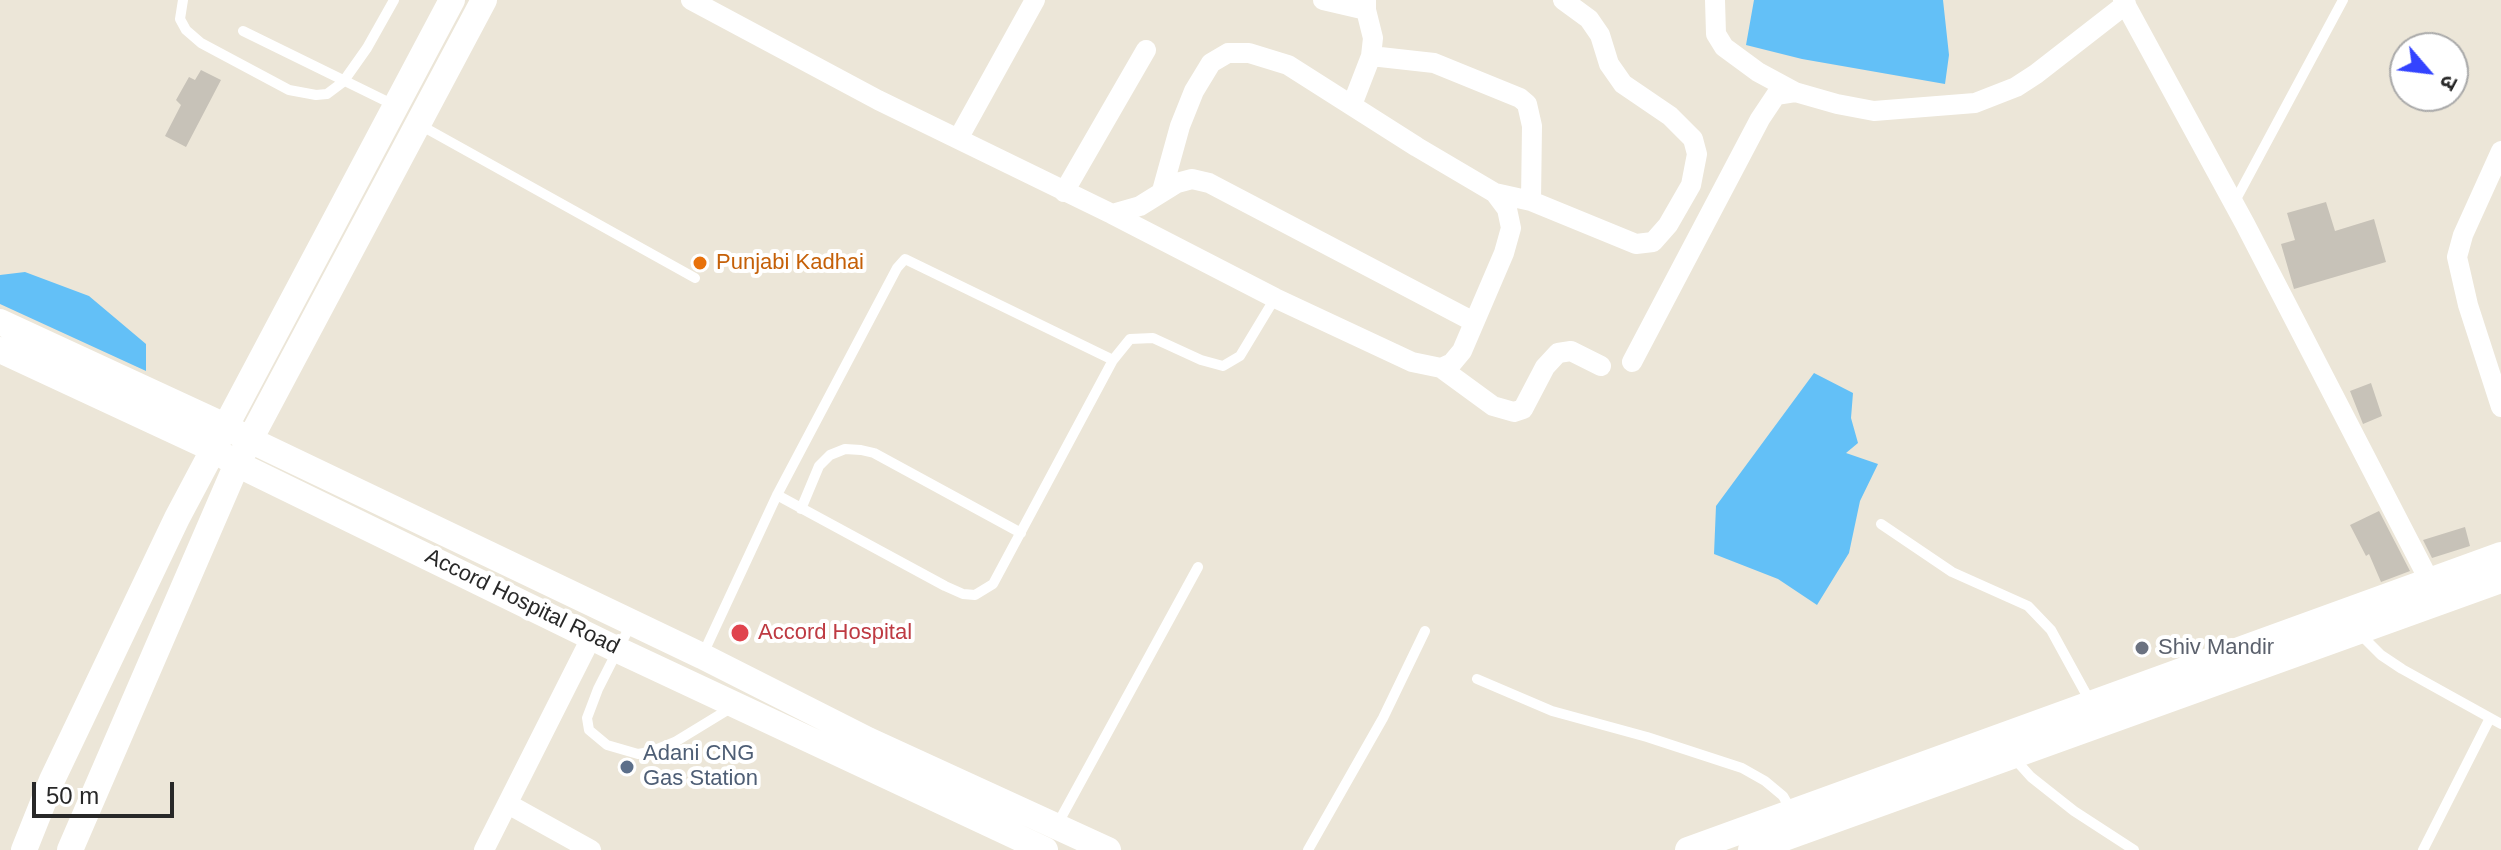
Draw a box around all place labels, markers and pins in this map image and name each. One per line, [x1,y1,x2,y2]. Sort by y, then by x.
place label: Punjabi Kadhai [716,250,864,276]
marker: Punjabi Kadhai [691,254,709,272]
place label: Accord Hospital [758,620,912,646]
marker: Accord Hospital [729,622,751,644]
place label: Shiv Mandir [2158,635,2274,661]
marker: Shiv Mandir [2133,639,2151,657]
place label: Adani CNG Gas Station [643,741,758,792]
marker: Adani CNG Gas Station [618,758,636,776]

